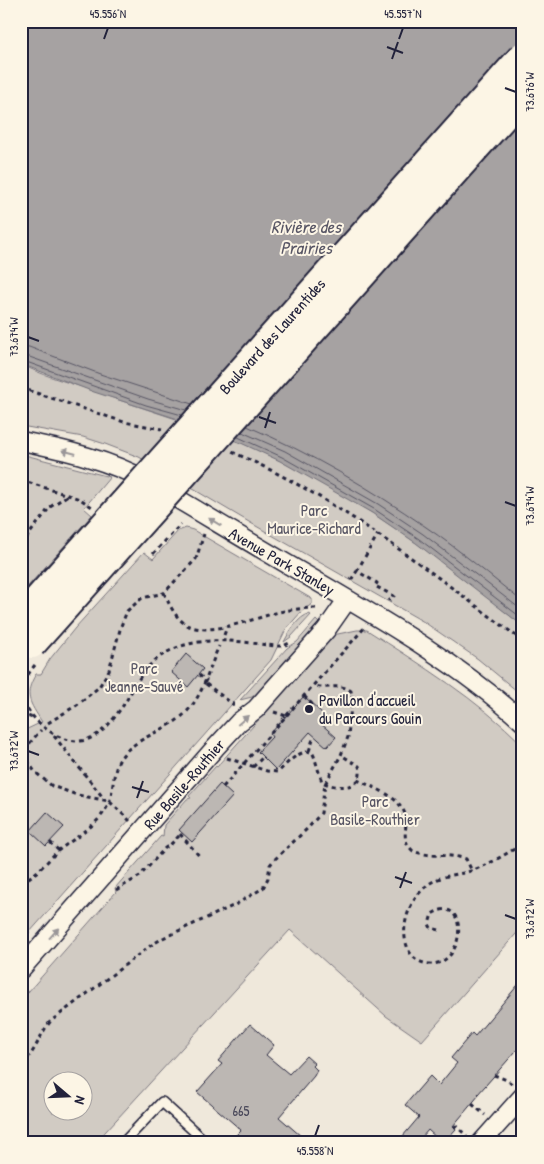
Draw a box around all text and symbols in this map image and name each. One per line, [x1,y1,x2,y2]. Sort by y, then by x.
text: 45.556°N [90,5,126,22]
text: 45.557°N [384,5,422,22]
text: 73.676°W [521,72,538,112]
water label: Rivière des Prairies [271,214,343,260]
street label: Boulevard des Laurentides [214,273,330,399]
text: 73.674°W [5,317,22,357]
one-way arrow [61,447,76,455]
text: 73.674°W [521,486,538,526]
park label: Parc Maurice-Richard [267,499,361,539]
one-way arrow [208,517,221,526]
street label: Avenue Park Stanley [225,522,339,600]
park label: Parc Jeanne-Sauvé [105,657,184,697]
place label: Pavillon d'accueil du Parcours Gouin [319,689,422,729]
marker: Pavillon d'accueil du Parcours Gouin [303,703,315,715]
one-way arrow [236,714,249,725]
text: 73.672°W [5,730,22,771]
street label: Rue Basile-Routhier [139,734,229,834]
park label: Parc Basile-Routhier [330,790,420,830]
text: 73.672°W [521,898,538,939]
one-way arrow [48,926,59,939]
north arrow [42,1072,92,1122]
text: N [70,1094,91,1108]
house number: 665 [232,1101,250,1120]
text: 45.558°N [297,1142,333,1159]

